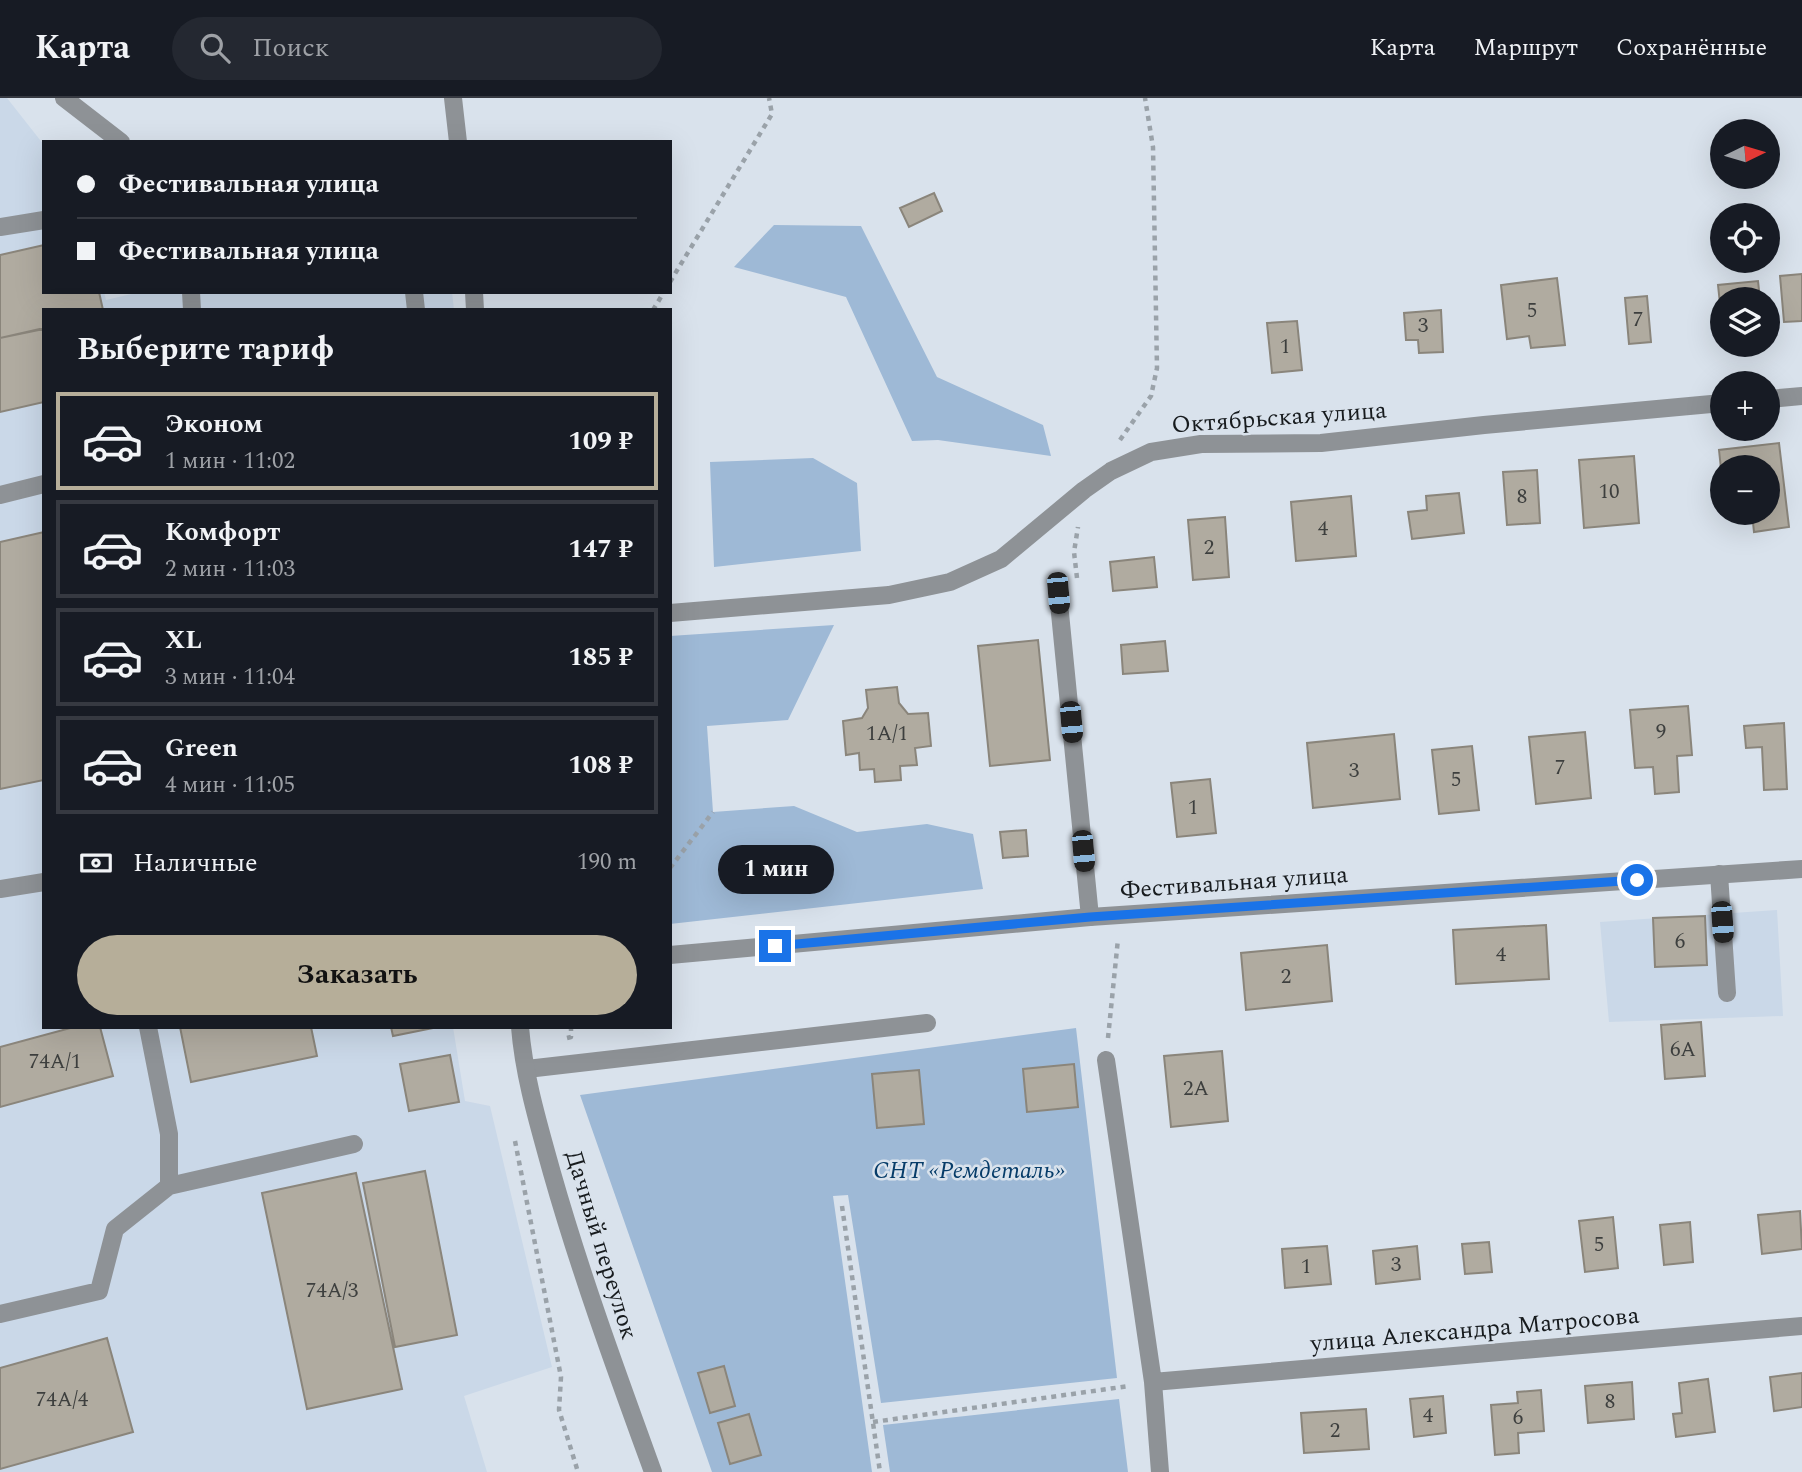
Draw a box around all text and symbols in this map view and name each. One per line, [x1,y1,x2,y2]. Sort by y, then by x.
search box [172,17,662,80]
text: Карта [35,23,130,73]
text: Поиск [252,28,329,68]
icon: search [196,29,234,67]
text: Карта [1370,30,1435,66]
text: Маршрут [1473,30,1578,66]
text: Сохранённые [1616,30,1767,66]
north arrow [1710,119,1780,189]
map controls [1710,119,1780,525]
text: Фестивальная улица [119,164,379,204]
button: locate [1710,203,1780,273]
text: Фестивальная улица [119,231,379,271]
button: layers [1710,287,1780,357]
house number: 5 [1527,295,1537,327]
house number: 7 [1633,304,1643,336]
house number: 3 [1418,310,1429,342]
text: Выберите тариф [77,325,334,374]
house number: 1 [1280,331,1290,363]
button: + [1710,371,1780,441]
street label: Октябрьская улица [1170,393,1388,443]
text: Эконом [165,404,263,444]
icon: car [81,410,144,473]
text: 109 ₽ [568,421,633,461]
text: 1 мин · 11:02 [165,444,295,479]
button: − [1710,455,1780,525]
house number: 10 [1599,476,1620,508]
house number: 8 [1517,481,1527,513]
text: Комфорт [165,512,280,552]
house number: 4 [1318,513,1329,545]
icon: car [81,518,144,581]
text: 147 ₽ [568,529,633,569]
house number: 2 [1204,532,1214,564]
text: 2 мин · 11:03 [165,552,295,587]
car [1046,571,1071,615]
text: XL [165,620,202,660]
icon: car [81,626,144,689]
text: 185 ₽ [568,637,633,677]
text: 3 мин · 11:04 [165,660,295,695]
car [1059,700,1084,744]
house number: 9 [1656,716,1666,748]
house number: 1А/1 [866,718,908,750]
text: Green [165,728,238,768]
icon: car [81,734,144,797]
text: 108 ₽ [568,745,633,785]
house number: 7 [1555,752,1565,784]
house number: 3 [1349,755,1360,787]
house number: 5 [1451,764,1461,796]
text: 4 мин · 11:05 [165,768,295,803]
house number: 1 [1188,792,1198,824]
car [1071,829,1096,873]
text: Наличные [133,843,258,883]
icon: cash [77,844,115,882]
callout: 1 мин [717,844,833,894]
text: 190 m [577,845,637,880]
text: 1 мин [744,852,808,887]
street label: Фестивальная улица [1119,857,1349,909]
route start [1621,864,1653,896]
car [1711,900,1734,944]
house number: 6 [1675,926,1685,958]
route end [759,930,791,962]
button: Заказать [77,935,637,1015]
house number: 4 [1496,939,1507,971]
house number: 2 [1281,961,1291,993]
house number: 6А [1670,1034,1696,1066]
house number: 74А/1 [29,1046,81,1078]
house number: 2А [1183,1073,1209,1105]
street label: Дачный переулок [555,1146,647,1344]
park label: СНТ «Ремдеталь» [873,1153,1065,1189]
house number: 5 [1594,1229,1604,1261]
house number: 3 [1391,1249,1402,1281]
house number: 1 [1301,1251,1311,1283]
house number: 74А/3 [306,1275,359,1307]
street label: улица Александра Матросова [1308,1298,1641,1362]
house number: 74А/4 [36,1384,89,1416]
house number: 8 [1605,1386,1615,1418]
house number: 4 [1423,1400,1434,1432]
house number: 6 [1513,1402,1523,1434]
house number: 2 [1330,1415,1340,1447]

